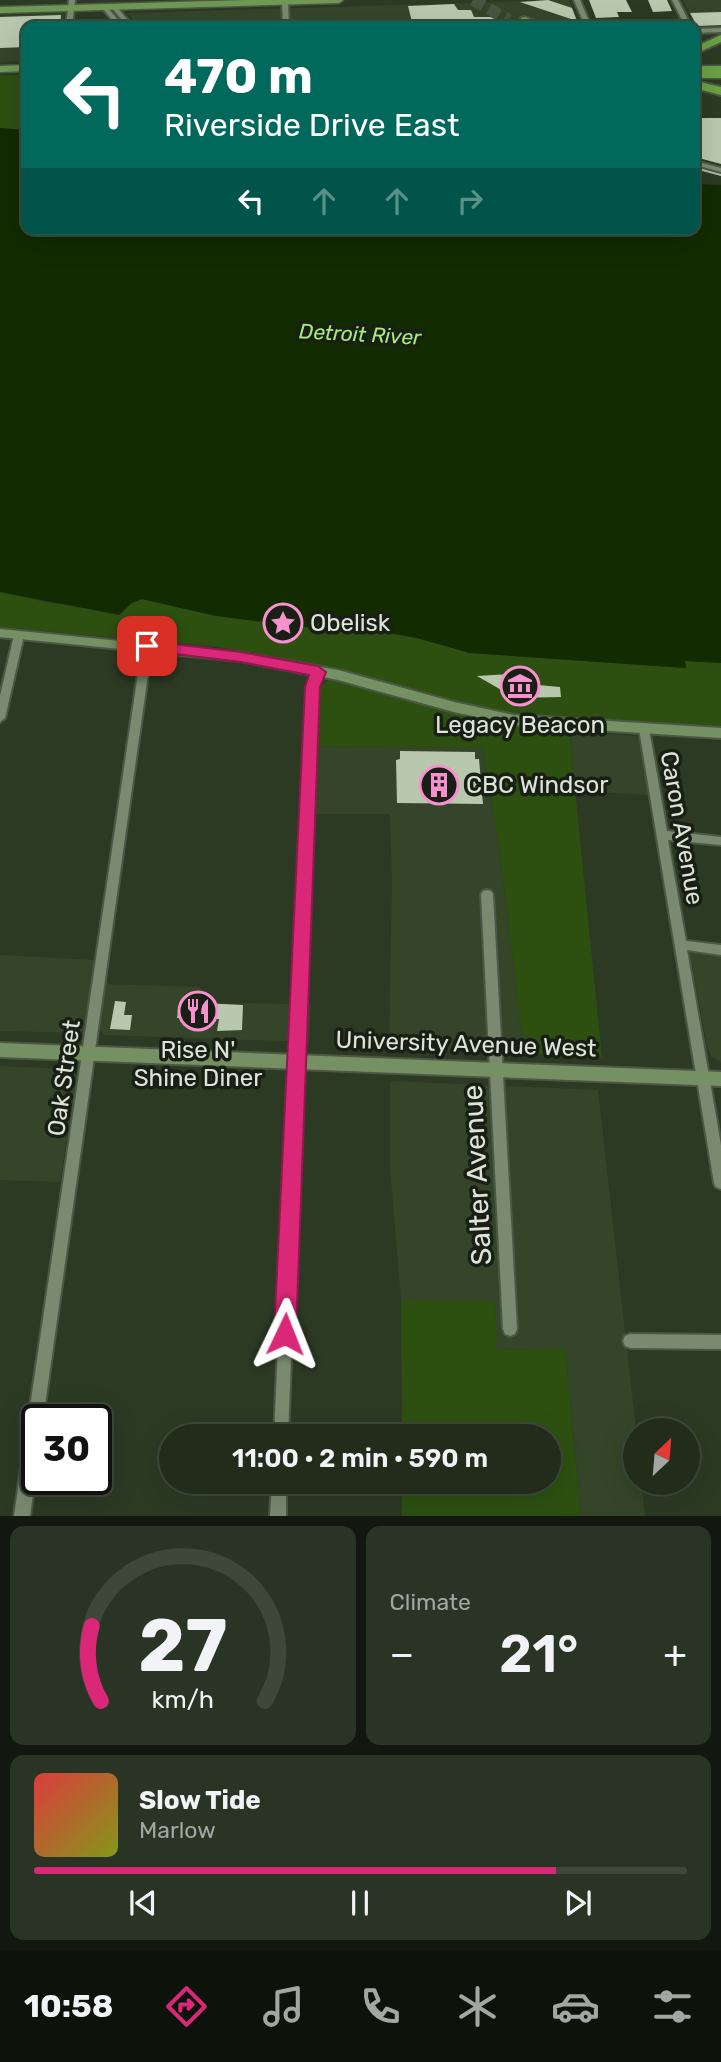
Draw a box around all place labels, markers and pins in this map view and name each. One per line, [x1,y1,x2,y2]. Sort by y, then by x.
place icon: Obelisk [262,602,304,644]
place label: Obelisk [310,609,391,637]
pin [117,616,177,676]
museum icon: Legacy Beacon [499,665,541,707]
place label: Legacy Beacon [435,711,605,739]
building icon: CBC Windsor [418,764,460,806]
place label: CBC Windsor [466,771,608,799]
restaurant icon: Rise N' Shine Diner [177,990,219,1032]
place label: Rise N' Shine Diner [134,1036,262,1092]

